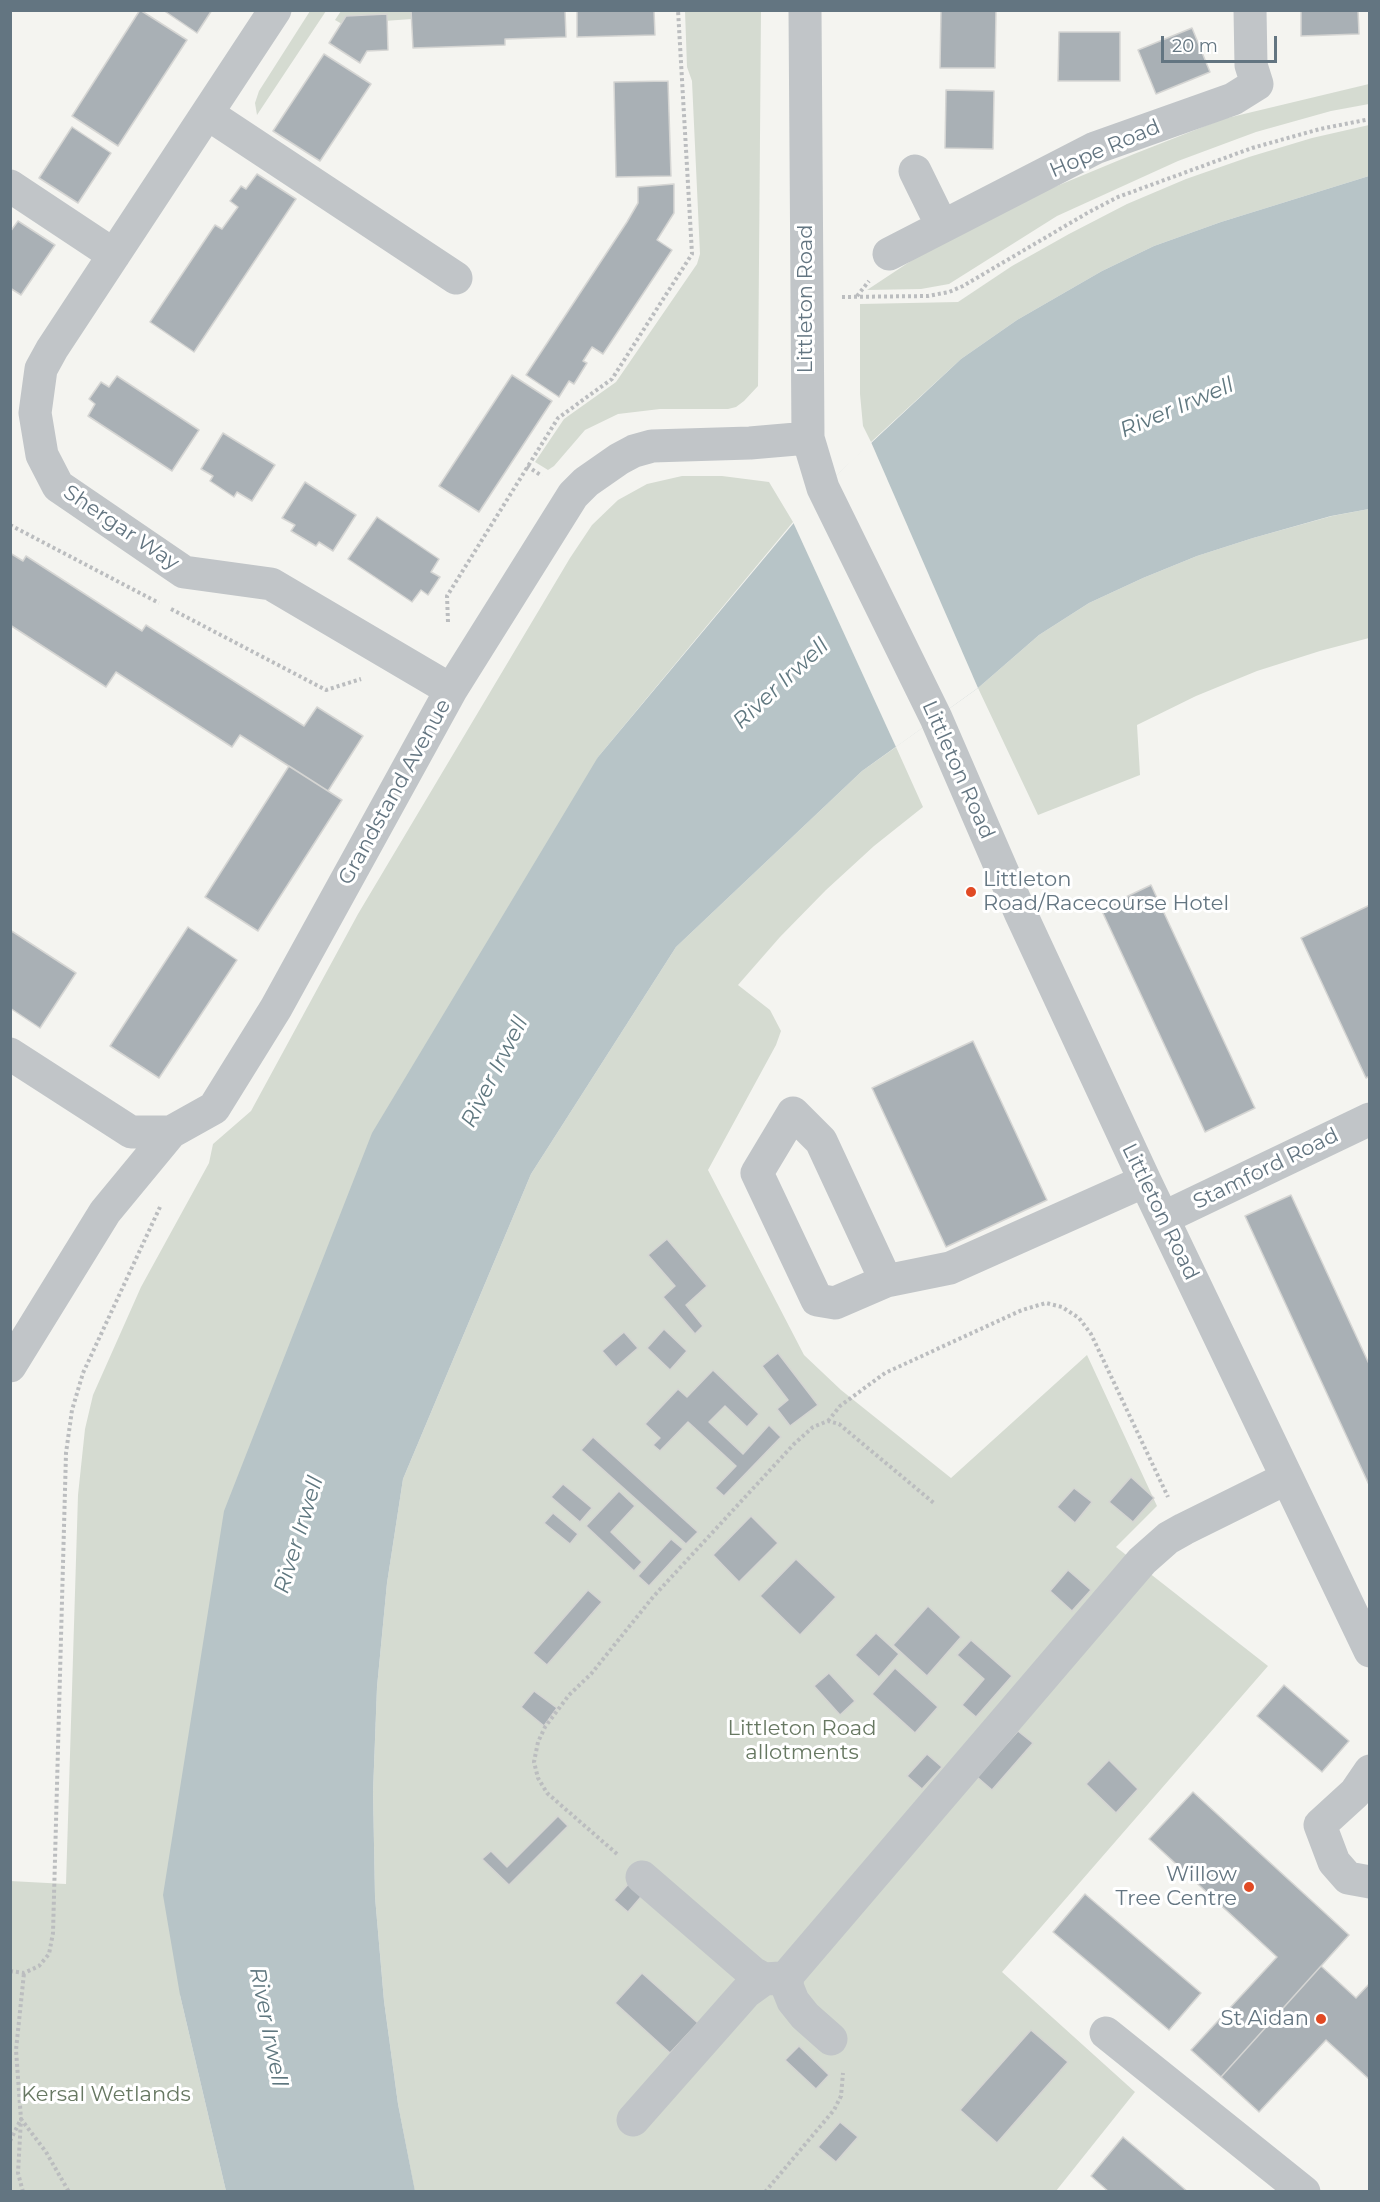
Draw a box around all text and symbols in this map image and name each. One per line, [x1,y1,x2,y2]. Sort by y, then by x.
scale bar [1164,24,1280,62]
text: 20 m [1172,35,1218,57]
street label: Hope Road [1046,114,1164,184]
street label: Littleton Road [793,225,819,373]
water label: River Irwell [1116,372,1238,444]
street label: Shergar Way [58,480,184,576]
water label: River Irwell [728,633,834,735]
street label: Grandstand Avenue [333,695,457,889]
street label: Littleton Road [916,697,1000,843]
place label: Littleton Road/Racecourse Hotel [983,867,1229,917]
marker: Littleton Road/Racecourse Hotel [964,885,978,899]
water label: River Irwell [456,1012,534,1132]
street label: Stamford Road [1189,1123,1343,1215]
street label: Littleton Road [1116,1140,1204,1284]
water label: River Irwell [269,1473,329,1597]
park label: Littleton Road allotments [728,1716,876,1766]
place label: Willow Tree Centre [1116,1862,1237,1912]
marker: Willow Tree Centre [1242,1880,1256,1894]
water label: River Irwell [243,1965,293,2089]
place label: St Aidan [1221,2006,1309,2032]
marker: St Aidan [1314,2012,1328,2026]
park label: Kersal Wetlands [21,2082,191,2108]

